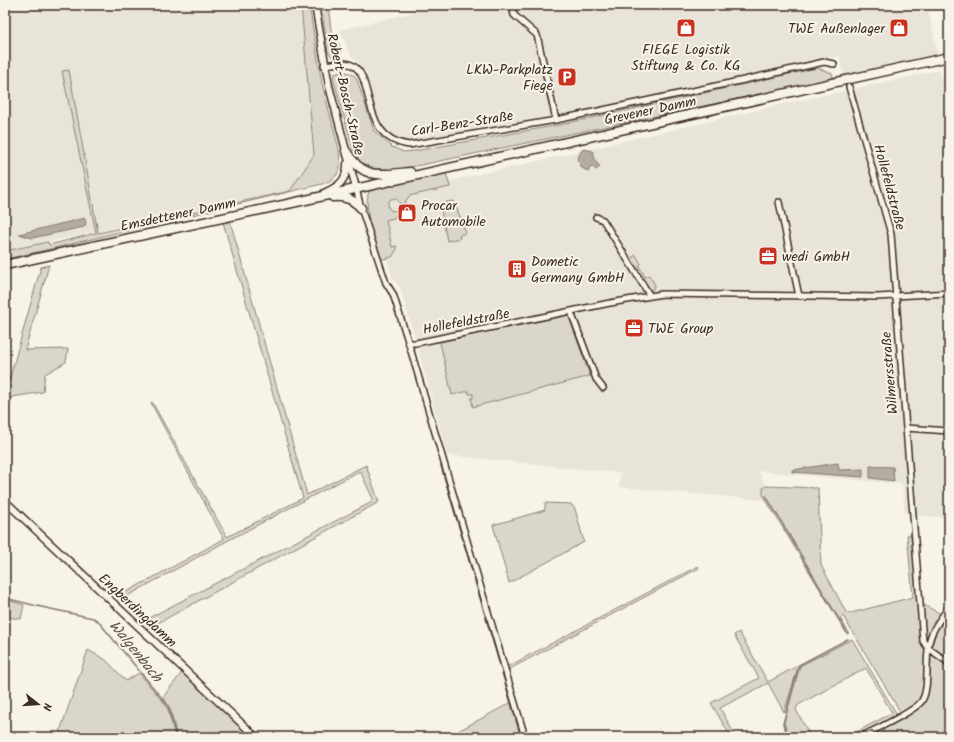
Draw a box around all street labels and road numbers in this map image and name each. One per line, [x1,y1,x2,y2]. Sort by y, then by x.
street label: Robert-Bosch-Straße [320,31,370,158]
street label: Grevener Damm [602,90,698,131]
street label: Carl-Benz-Straße [409,105,516,143]
street label: Hollefeldstraße [867,142,911,233]
street label: Emsdettener Damm [118,192,238,238]
street label: Hollefeldstraße [421,303,512,341]
street label: Wilmersstraße [875,330,905,415]
street label: Engberdingdamm [93,568,182,653]

